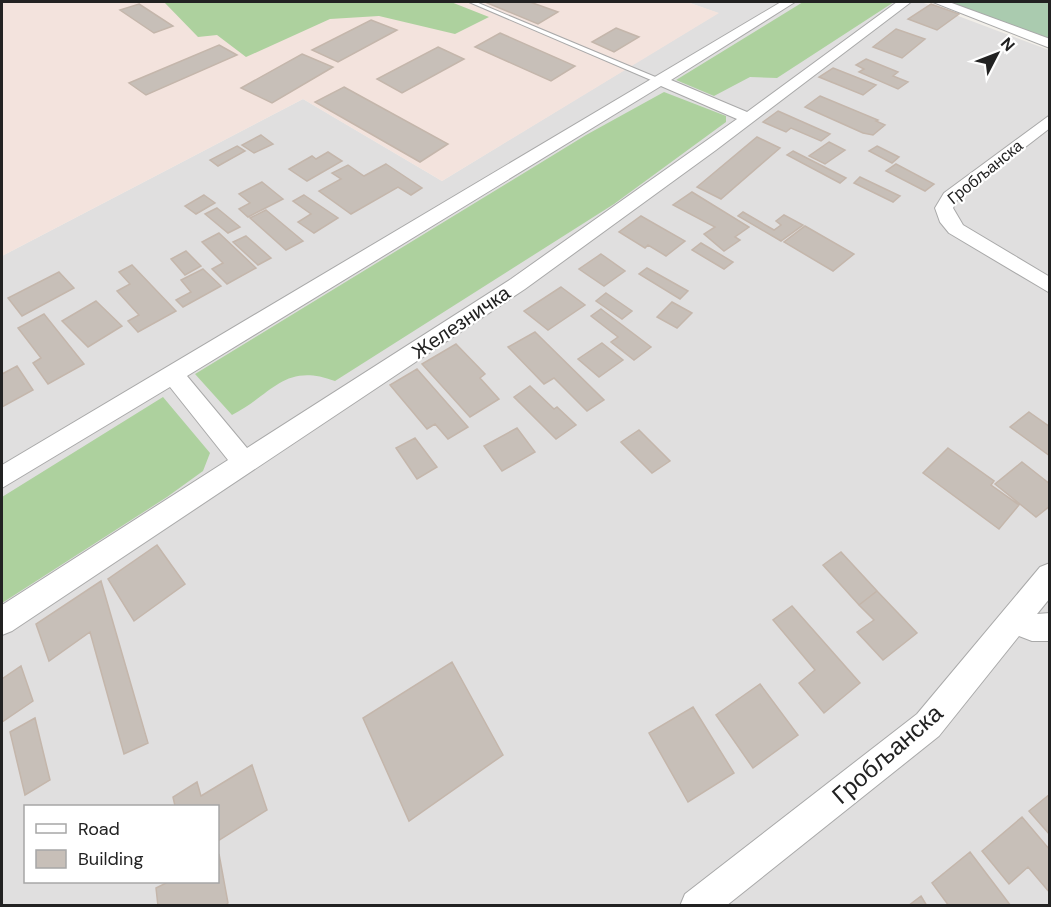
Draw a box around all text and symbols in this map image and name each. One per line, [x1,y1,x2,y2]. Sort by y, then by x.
north arrow [967,24,1027,84]
text: N [996,33,1019,56]
street label: Гробљанска [943,135,1027,209]
street label: Железничка [407,279,516,364]
street label: Гробљанска [825,697,949,811]
legend [24,805,219,883]
text: Road [78,817,120,841]
text: Building [78,847,143,871]

